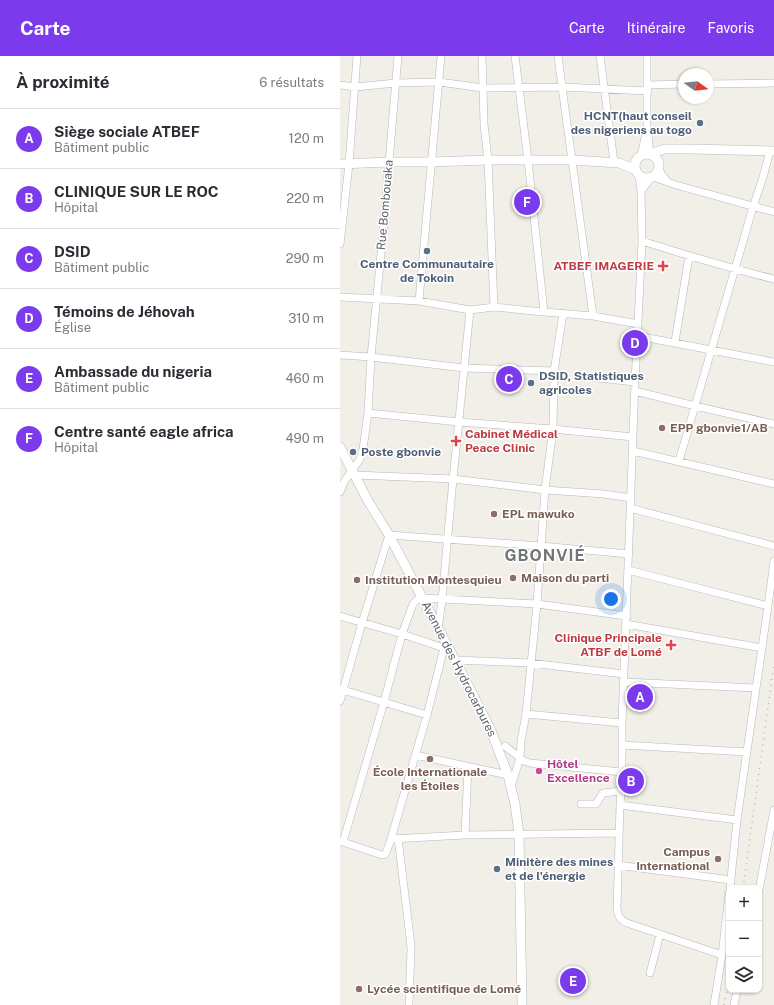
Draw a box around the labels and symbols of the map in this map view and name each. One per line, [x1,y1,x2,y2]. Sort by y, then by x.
north arrow [678,68,714,104]
place label: HCNT(haut conseil des nigeriens au togo [571,109,692,137]
marker: HCNT(haut conseil des nigeriens au togo [695,118,705,128]
street label: Rue Bombouaka [374,159,396,251]
pin: F [514,187,540,217]
marker: Centre Communautaire de Tokoin [422,246,432,256]
place label: Centre Communautaire de Tokoin [360,257,494,285]
place label: ATBEF IMAGERIE [553,259,654,273]
marker: ATBEF IMAGERIE [657,260,669,272]
pin: D [622,328,648,358]
pin: C [496,364,522,394]
place label: DSID, Statistiques agricoles [539,369,644,397]
marker: DSID, Statistiques agricoles [526,378,536,388]
place label: EPP gbonvie1/AB [670,421,768,435]
marker: EPP gbonvie1/AB [657,423,667,433]
place label: Cabinet Médical Peace Clinic [465,427,558,455]
marker: Cabinet Médical Peace Clinic [450,435,462,447]
place label: Poste gbonvie [361,445,441,459]
marker: Poste gbonvie [348,447,358,457]
place label: EPL mawuko [502,507,575,521]
marker: EPL mawuko [489,509,499,519]
district label: GBONVIÉ [504,545,586,565]
place label: Maison du parti [521,571,609,585]
place label: Institution Montesquieu [365,573,502,587]
marker: Maison du parti [508,573,518,583]
marker: Institution Montesquieu [352,575,362,585]
your location [601,589,621,609]
street label: Avenue des Hydrocarbures [419,599,499,739]
place label: Clinique Principale ATBF de Lomé [554,631,662,659]
marker: Clinique Principale ATBF de Lomé [665,639,677,651]
pin: A [627,682,653,712]
marker: École Internationale les Étoiles [425,754,435,764]
place label: Hôtel Excellence [547,757,610,785]
place label: École Internationale les Étoiles [373,765,487,793]
marker: Hôtel Excellence [534,766,544,776]
pin: B [618,766,644,796]
place label: Campus International [636,845,710,873]
marker: Campus International [713,854,723,864]
place label: Minitère des mines et de l'énergie [505,855,613,883]
marker: Minitère des mines et de l'énergie [492,864,502,874]
pin: E [560,966,586,996]
place label: Lycée scientifique de Lomé [367,982,521,996]
marker: Lycée scientifique de Lomé [354,984,364,994]

